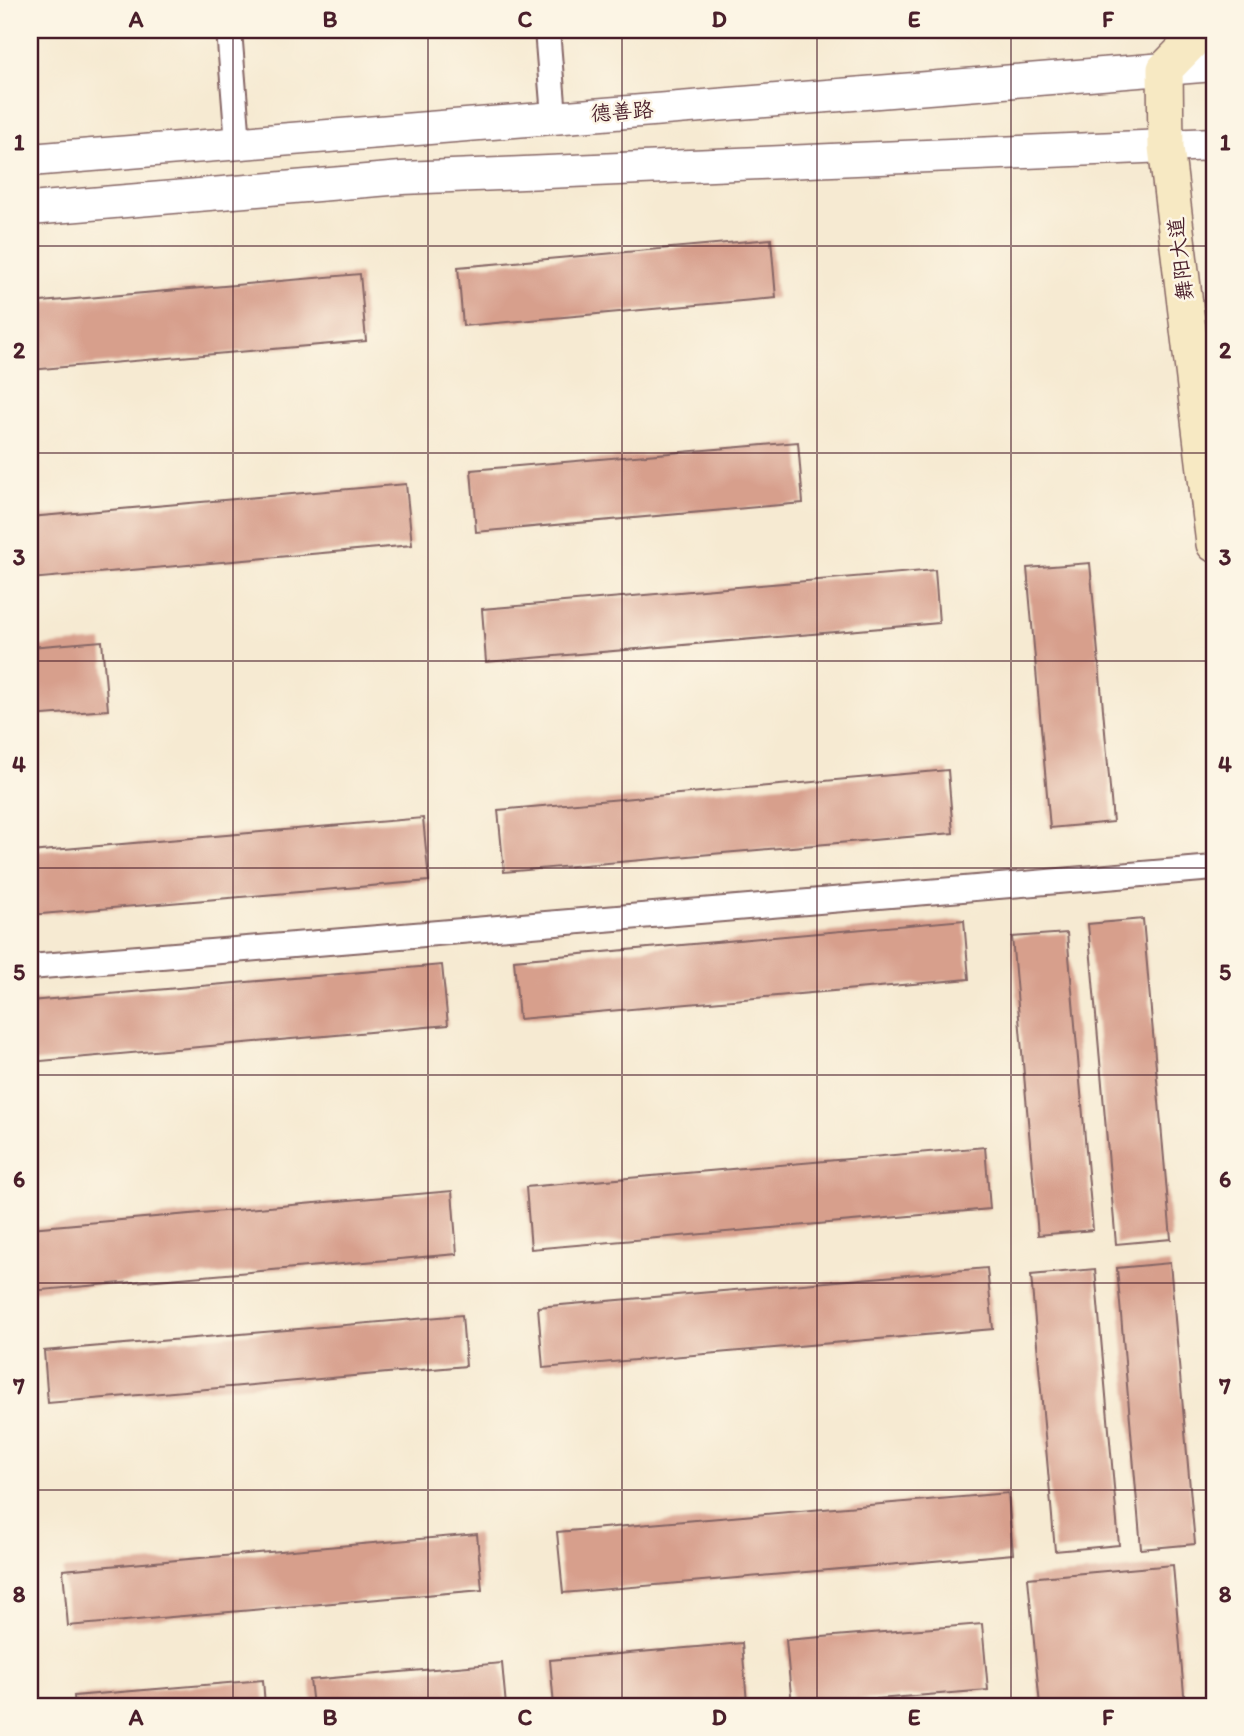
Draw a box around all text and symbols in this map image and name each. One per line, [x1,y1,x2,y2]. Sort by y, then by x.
text: A [128,5,144,33]
text: B [323,5,338,33]
text: C [518,5,533,33]
text: D [711,5,727,33]
text: E [908,5,921,33]
text: F [1102,5,1115,33]
street label: 德善路 [590,96,654,126]
text: 1 [14,128,25,156]
text: 1 [1220,128,1231,156]
street label: 舞阳大道 [1162,216,1198,302]
text: 2 [13,336,26,364]
text: 2 [1219,336,1232,364]
text: 3 [13,543,26,571]
text: 3 [1219,543,1232,571]
text: 4 [12,750,26,778]
text: 4 [1218,750,1232,778]
text: 5 [13,958,25,986]
text: 5 [1219,958,1231,986]
text: 6 [13,1165,25,1193]
text: 6 [1219,1165,1231,1193]
text: 7 [12,1372,25,1400]
text: 7 [1218,1372,1231,1400]
text: 8 [13,1580,26,1608]
text: 8 [1219,1580,1232,1608]
text: A [128,1703,144,1731]
text: B [323,1703,338,1731]
text: C [518,1703,533,1731]
text: D [711,1703,727,1731]
text: E [908,1703,921,1731]
text: F [1102,1703,1115,1731]

